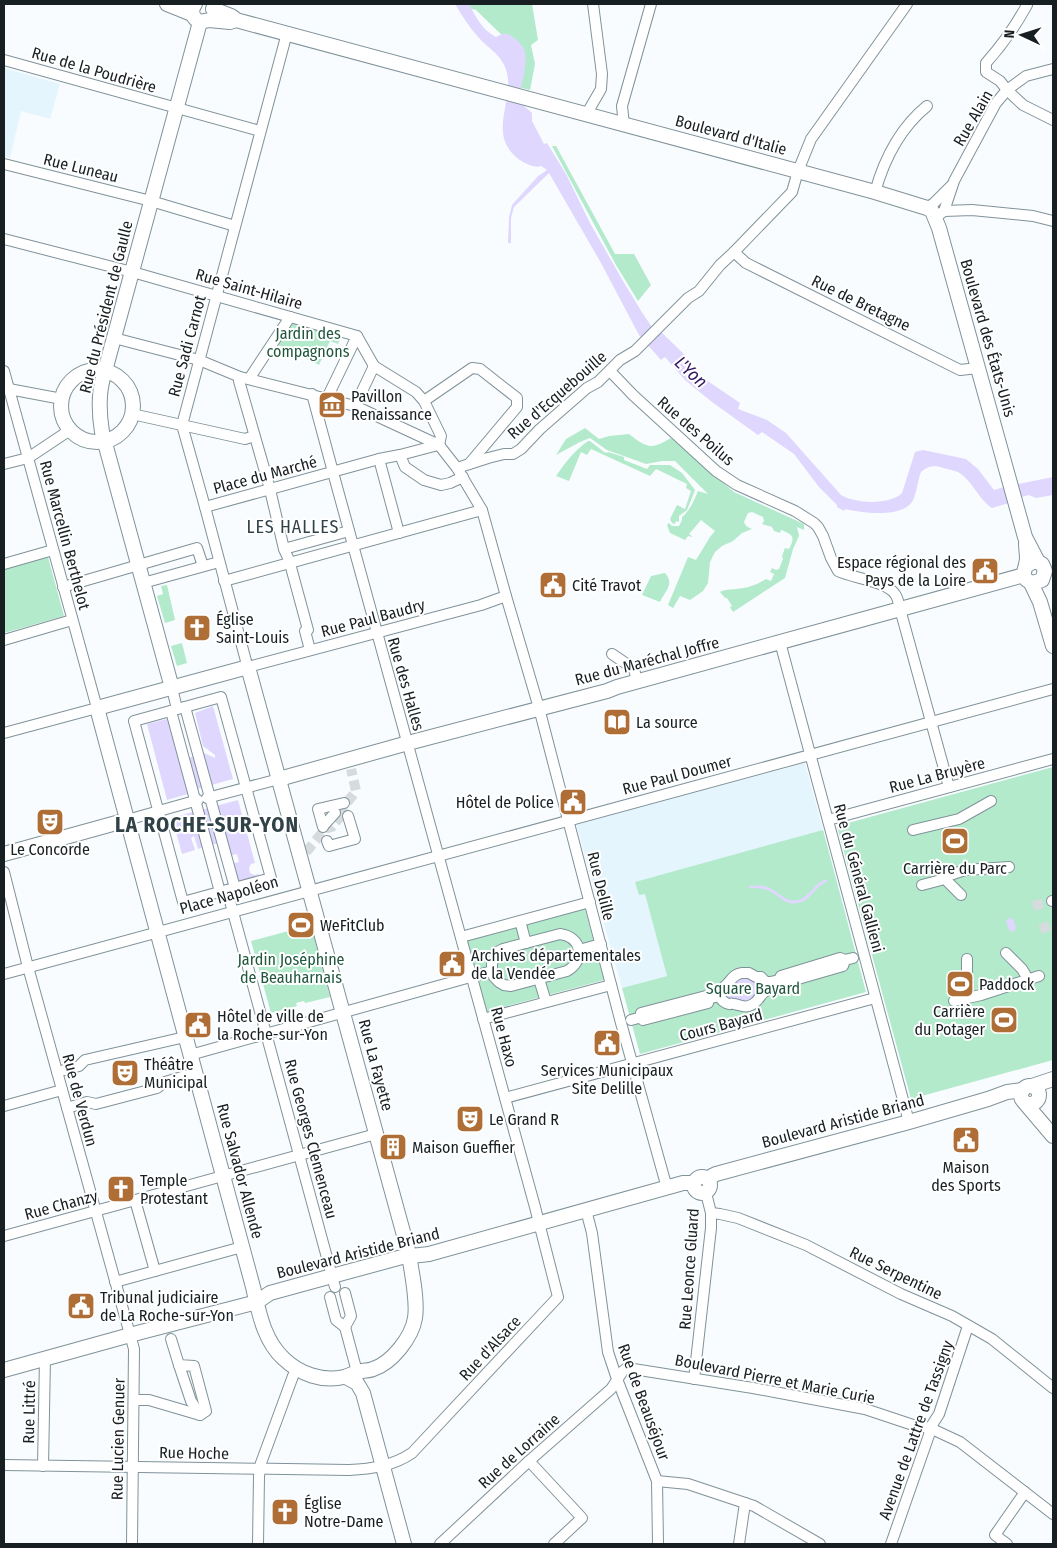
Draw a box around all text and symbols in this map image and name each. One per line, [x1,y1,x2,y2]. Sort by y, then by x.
north arrow [997,10,1047,60]
text: N [1001,29,1018,39]
street label: Rue de la Poudrière [30,43,158,97]
street label: Rue Alain [949,87,997,149]
street label: Boulevard d'Italie [673,111,789,159]
street label: Rue Luneau [42,150,120,186]
street label: Rue du Président de Gaulle [75,219,137,395]
street label: Boulevard des États-Unis [956,257,1020,419]
street label: Rue Saint-Hilaire [193,265,305,313]
street label: Rue de Bretagne [809,271,914,335]
street label: Rue Sadi Carnot [164,292,210,399]
park label: Jardin des compagnons [267,324,350,361]
street label: Rue d'Ecquebouille [504,347,610,443]
water label: L'Yon [670,351,712,393]
place label: Pavillon Renaissance [351,387,432,424]
museum icon: Pavillon Renaissance [317,390,347,420]
street label: Rue des Poilus [654,392,738,470]
street label: Place du Marché [211,452,319,498]
street label: Rue Marcellin Berthelot [36,458,94,612]
district label: LES HALLES [247,516,339,538]
place label: Espace régional des Pays de la Loire [837,553,966,590]
public building icon: Espace régional des Pays de la Loire [970,556,1000,586]
public building icon: Cité Travot [538,570,568,600]
place label: Cité Travot [572,576,642,595]
street label: Rue Paul Baudry [319,595,428,641]
place label: Église Saint-Louis [216,610,289,647]
church icon: Église Saint-Louis [182,613,212,643]
street label: Rue du Maréchal Joffre [573,633,721,689]
street label: Rue des Halles [384,635,428,733]
library icon: La source [602,707,632,737]
place label: La source [636,713,698,732]
street label: Rue Paul Doumer [620,751,734,799]
street label: Rue La Bruyère [887,753,987,797]
public building icon: Hôtel de Police [558,787,588,817]
place label: Hôtel de Police [456,793,554,812]
street label: Rue du Général Gallieni [830,801,888,955]
theatre icon: Le Concorde [35,807,65,837]
district label: LA ROCHE-SUR-YON [115,812,299,838]
sports icon: Carrière du Parc [940,826,970,856]
place label: Le Concorde [10,840,90,859]
street label: Rue Delille [583,850,619,923]
place label: Carrière du Parc [903,859,1007,878]
street label: Place Napoléon [177,872,281,918]
sports icon: WeFitClub [286,910,316,940]
place label: WeFitClub [320,916,385,935]
place label: Archives départementales de la Vendée [471,946,641,983]
public building icon: Archives départementales de la Vendée [437,949,467,979]
park label: Jardin Joséphine de Beauharnais [238,950,345,987]
sports icon: Paddock [945,969,975,999]
place label: Paddock [979,975,1035,994]
park label: Square Bayard [706,979,800,998]
place label: Carrière du Potager [914,1002,985,1039]
street label: Rue Haxo [487,1005,521,1069]
street label: Cours Bayard [677,1005,765,1045]
sports icon: Carrière du Potager [989,1005,1019,1035]
place label: Hôtel de ville de la Roche-sur-Yon [217,1007,328,1044]
public building icon: Hôtel de ville de la Roche-sur-Yon [183,1010,213,1040]
street label: Rue La Fayette [355,1017,397,1113]
public building icon: Services Municipaux Site Delille [592,1028,622,1058]
street label: Rue de Verdun [59,1052,101,1148]
place label: Théâtre Municipal [144,1055,207,1092]
street label: Rue Georges Clemenceau [281,1057,341,1221]
theatre icon: Théâtre Municipal [110,1058,140,1088]
place label: Services Municipaux Site Delille [541,1061,673,1098]
street label: Boulevard Aristide Briand [760,1090,926,1152]
street label: Rue Salvador Allende [213,1101,267,1241]
theatre icon: Le Grand R [455,1104,485,1134]
place label: Le Grand R [489,1110,559,1129]
public building icon: Maison des Sports [951,1125,981,1155]
building icon: Maison Gueffier [378,1132,408,1162]
place label: Maison Gueffier [412,1138,515,1157]
place label: Maison des Sports [931,1158,1001,1195]
place label: Temple Protestant [140,1171,209,1208]
church icon: Temple Protestant [106,1174,136,1204]
street label: Rue Chanzy [22,1186,100,1224]
street label: Rue Leonce Gluard [675,1208,703,1330]
street label: Boulevard Aristide Briand [275,1224,441,1282]
street label: Rue Serpentine [847,1242,945,1304]
place label: Tribunal judiciaire de La Roche-sur-Yon [100,1288,234,1325]
public building icon: Tribunal judiciaire de La Roche-sur-Yon [66,1291,96,1321]
street label: Rue d'Alsace [455,1312,525,1384]
street label: Avenue de Lattre de Tassigny [875,1337,958,1522]
street label: Rue de Beauséjour [614,1341,674,1463]
street label: Boulevard Pierre et Marie Curie [673,1350,877,1408]
street label: Rue Lucien Genuer [107,1377,129,1500]
street label: Rue Littré [19,1380,39,1444]
street label: Rue de Lorraine [474,1409,564,1493]
street label: Rue Hoche [159,1443,229,1463]
place label: Église Notre-Dame [304,1494,384,1531]
church icon: Église Notre-Dame [270,1497,300,1527]

